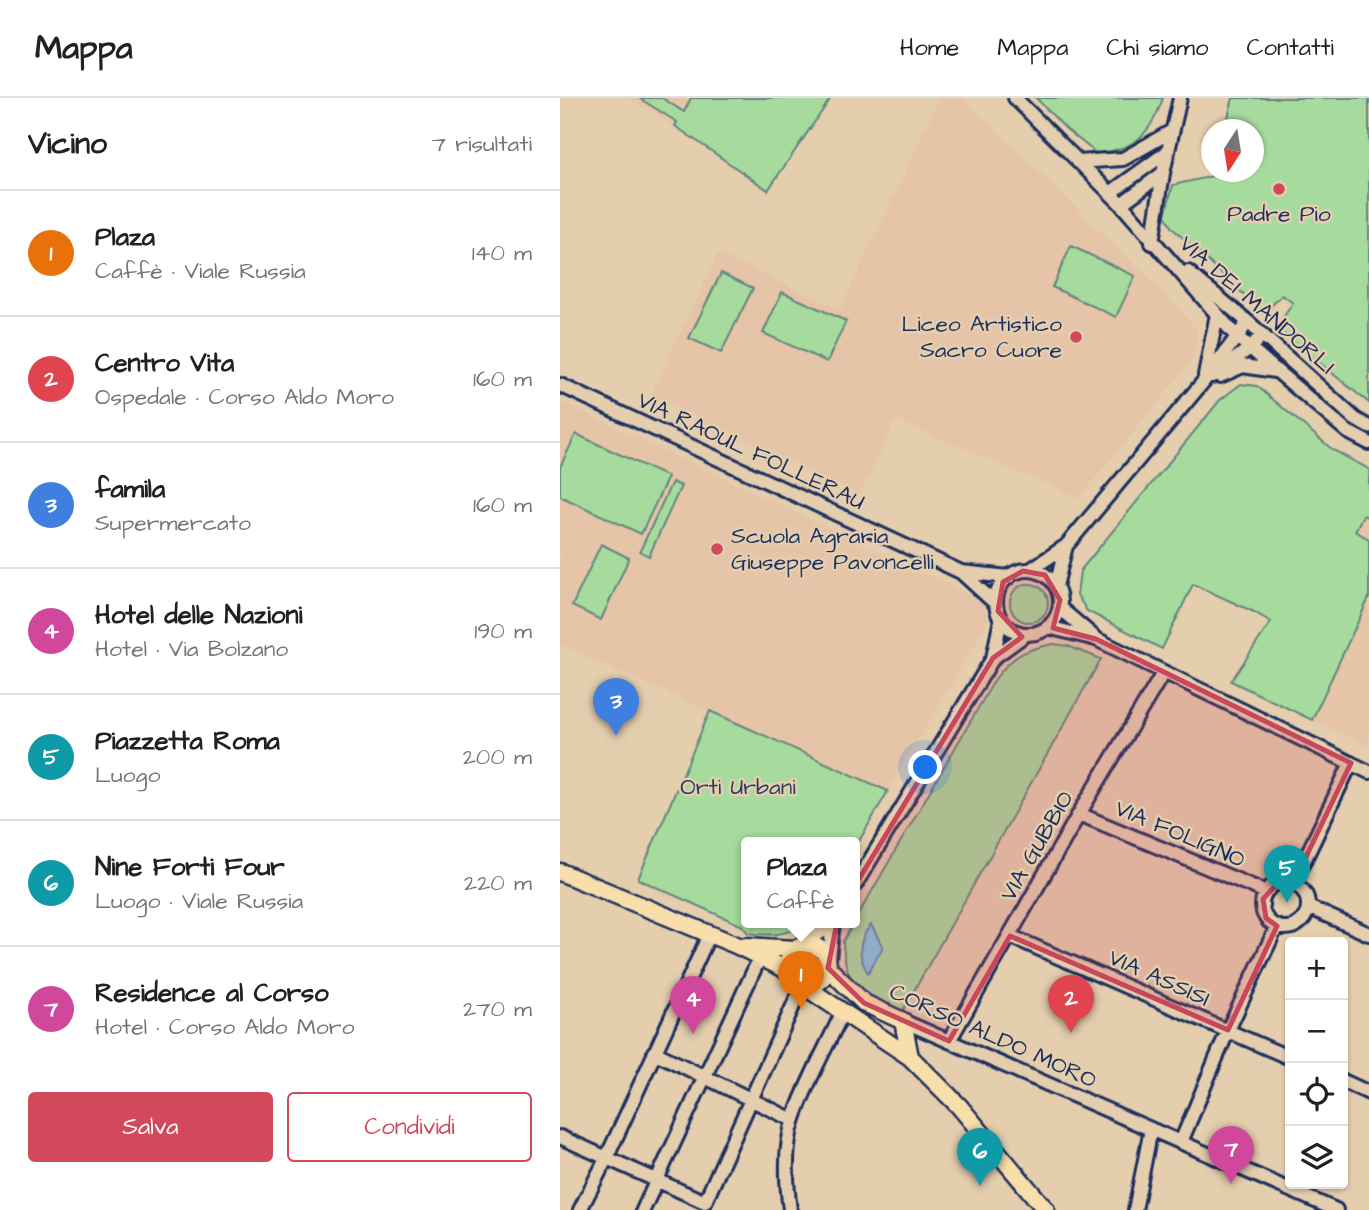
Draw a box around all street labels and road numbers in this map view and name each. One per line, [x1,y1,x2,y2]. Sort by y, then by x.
street label: VIA DEI MANDORLI [1172,228,1342,382]
street label: VIA RAOUL FOLLERAU [632,384,870,518]
street label: VIA GUBBIO [993,785,1081,907]
street label: VIA FOLIGNO [1110,792,1250,876]
street label: VIA ASSISI [1103,941,1215,1015]
street label: CORSO ALDO MORO [884,976,1102,1096]

